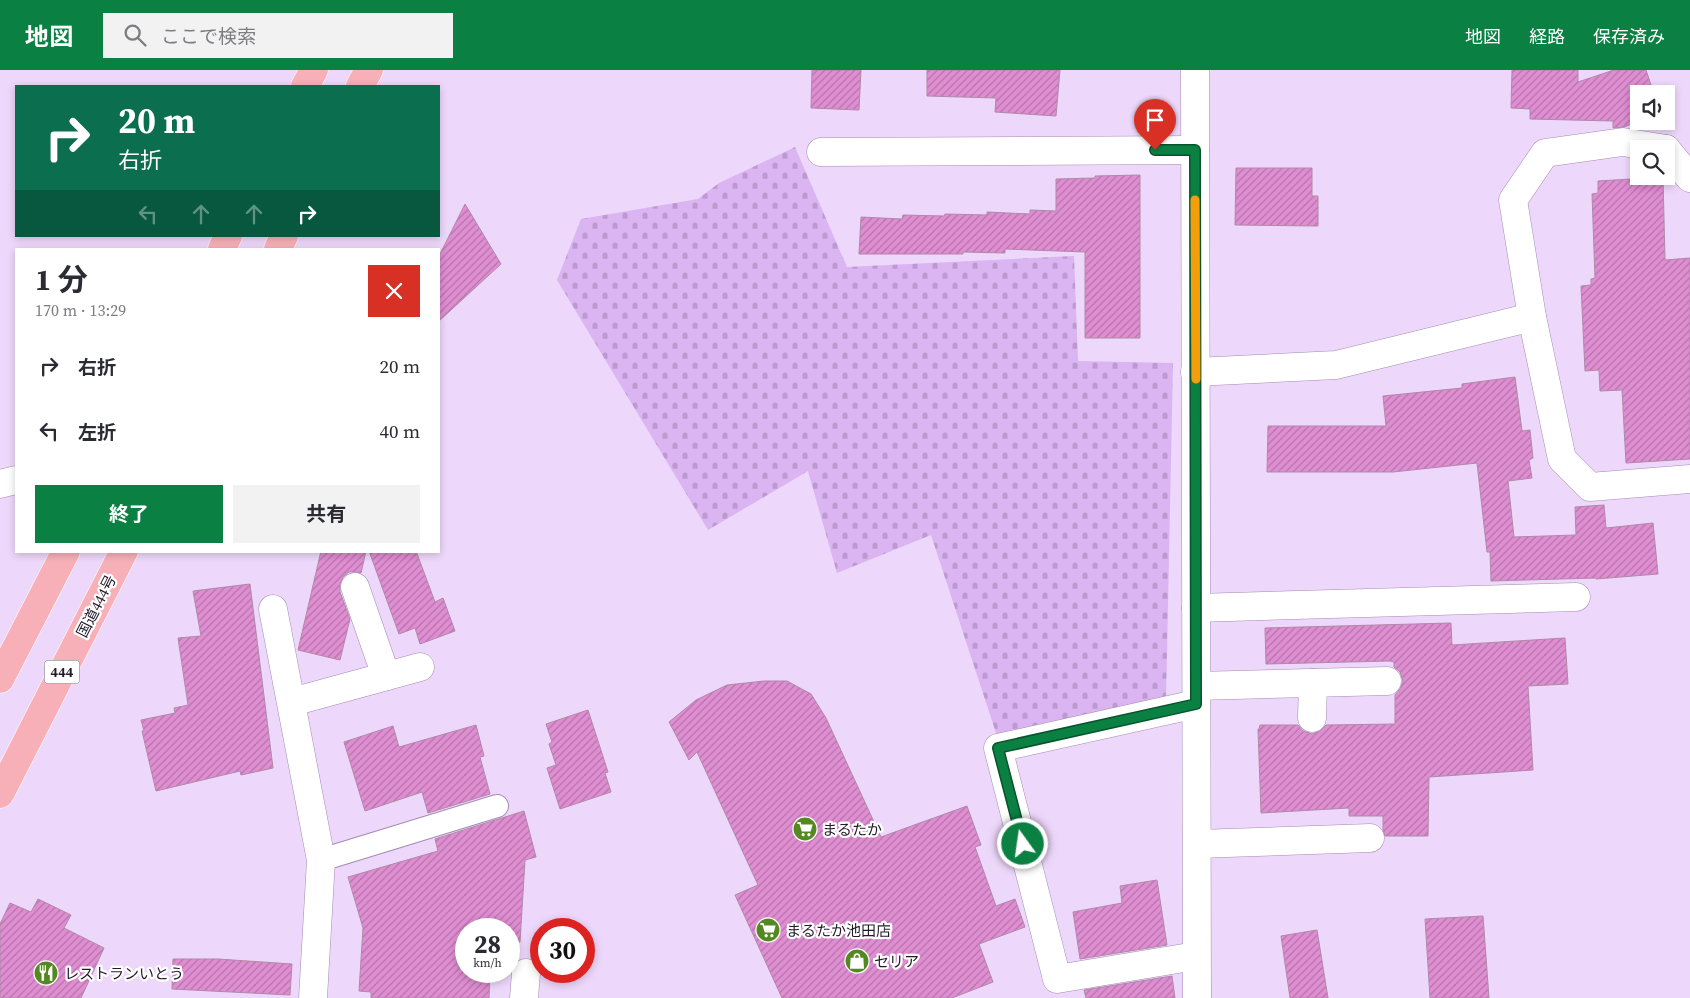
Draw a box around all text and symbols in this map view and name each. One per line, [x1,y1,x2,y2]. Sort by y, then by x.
search box [103,13,453,58]
text: 地図 [25,20,73,53]
icon: search [121,21,149,49]
text: ここで検索 [161,23,256,49]
text: 地図 [1465,24,1501,49]
text: 経路 [1529,24,1565,49]
text: 保存済み [1593,24,1665,49]
map controls [1630,85,1675,185]
button: sound [1630,85,1675,130]
text: 20 m [118,97,195,145]
pin [1134,99,1176,150]
icon: right [35,105,100,170]
icon: arrive [1141,106,1169,134]
button: search [1630,140,1675,185]
text: 右折 [118,145,162,175]
icon: left [134,200,162,228]
icon: ahead [187,200,215,228]
icon: ahead [240,200,268,228]
icon: right [293,200,321,228]
text: 1 分 [35,259,88,300]
button: close [368,265,420,317]
text: 170 m · 13:29 [35,299,126,321]
icon: right [35,352,63,380]
text: 20 m [379,353,420,379]
text: 右折 [78,354,116,380]
icon: left [35,417,63,445]
text: 40 m [379,418,420,444]
text: 左折 [78,419,116,445]
button: 終了 [35,485,223,543]
button: 共有 [233,485,420,543]
street label: 国道444号 [71,571,121,641]
road number: 444 [44,660,80,684]
supermarket icon: まるたか [792,816,818,842]
position arrow [996,817,1048,869]
place label: まるたか [822,819,882,840]
supermarket icon: まるたか池田店 [755,917,781,943]
speed limit sign: 30 [530,918,595,983]
place label: まるたか池田店 [786,920,891,941]
text: 28 [474,927,501,961]
shop icon: セリア [844,948,870,974]
place label: セリア [874,951,919,972]
text: km/h [473,955,502,971]
restaurant icon: レストランいとう [33,960,59,986]
place label: レストランいとう [64,963,184,984]

